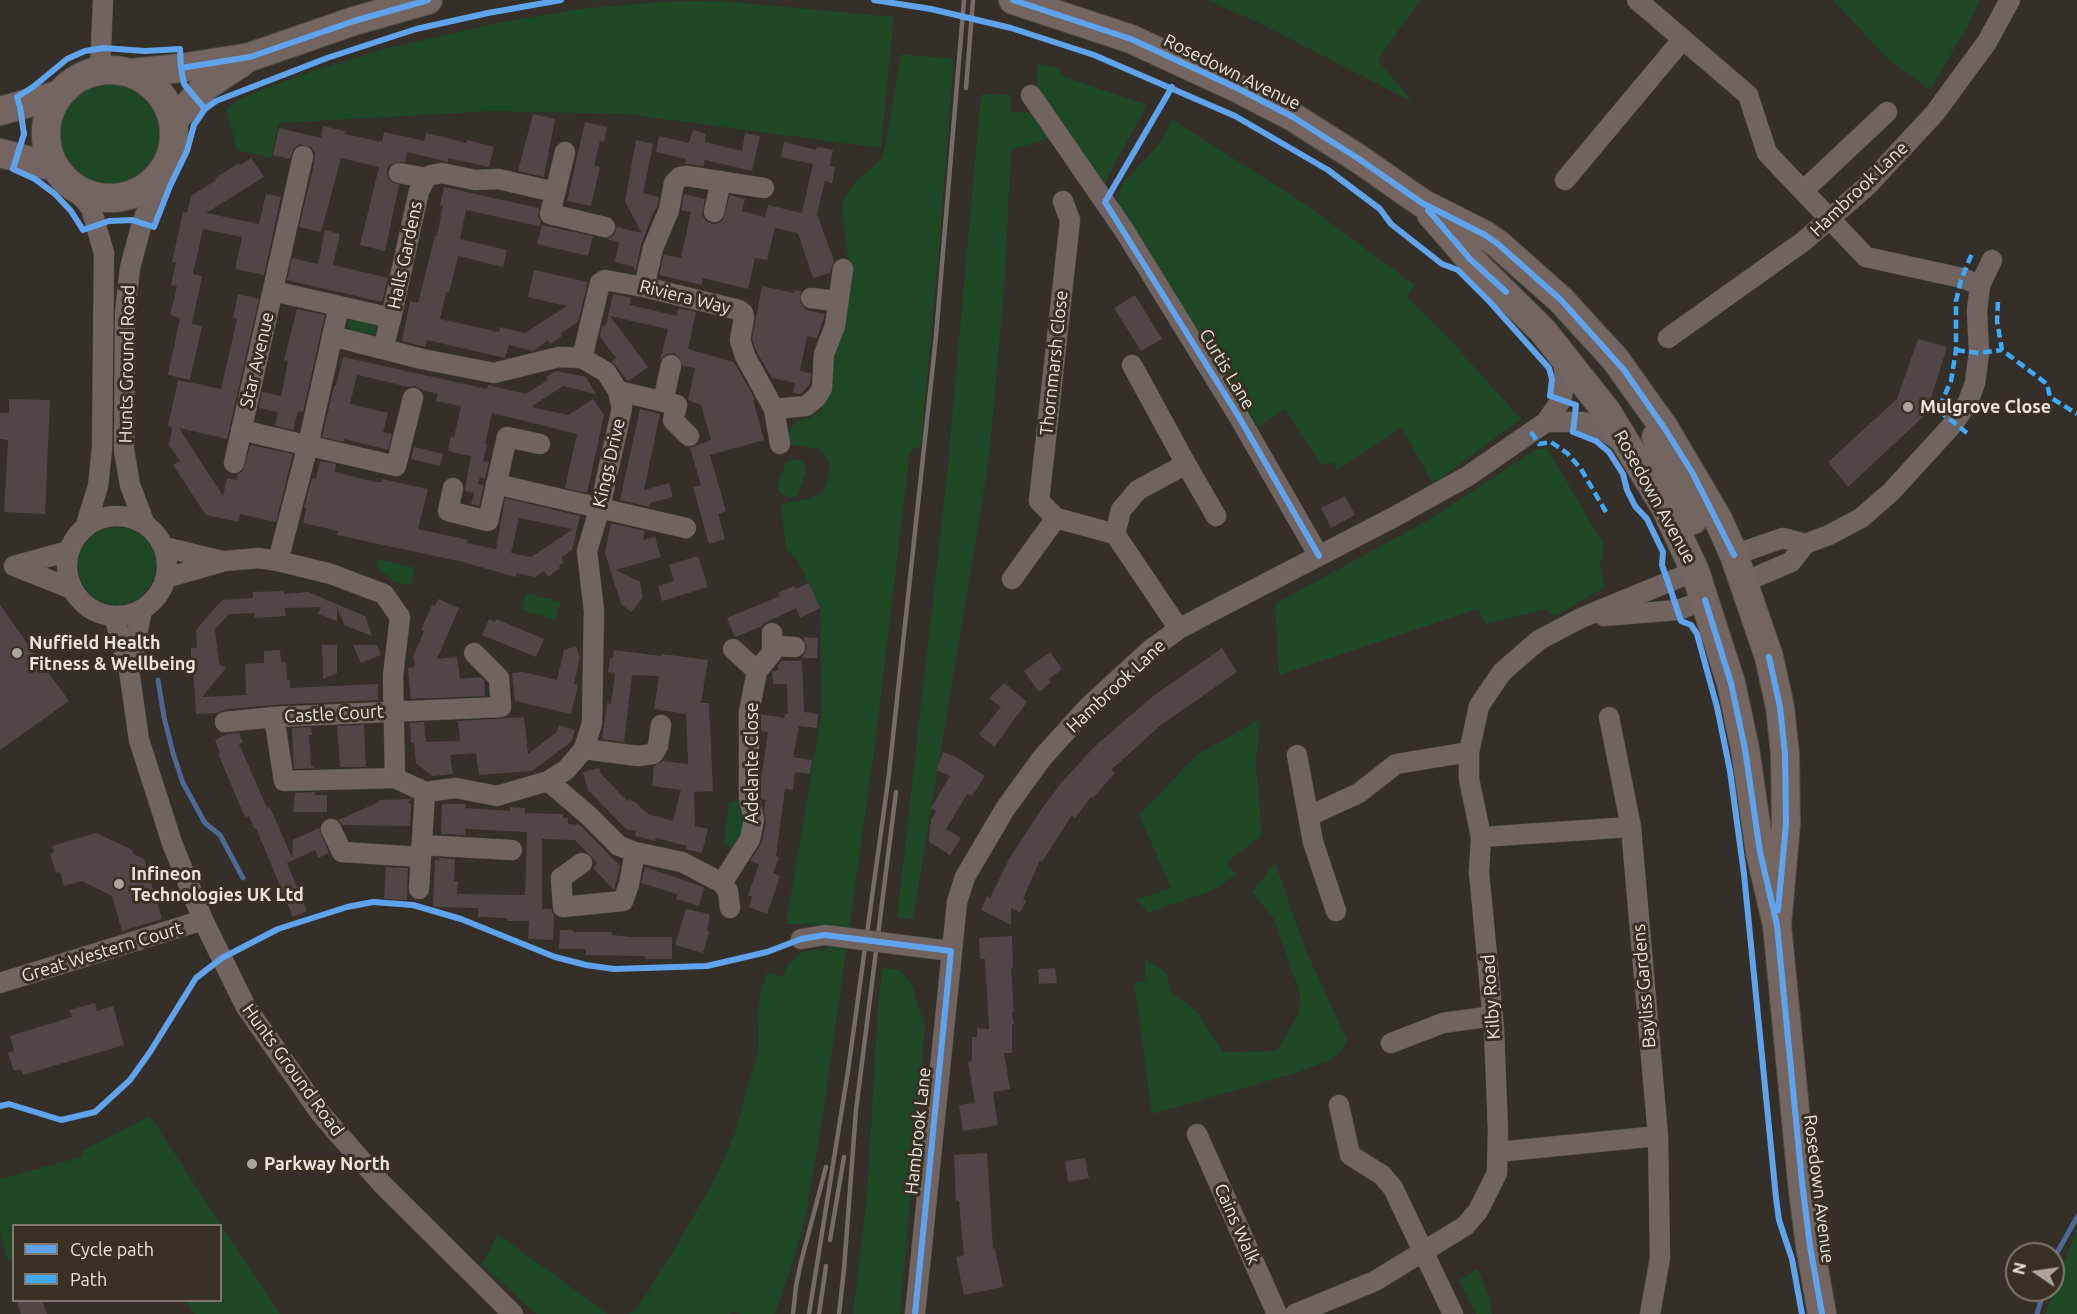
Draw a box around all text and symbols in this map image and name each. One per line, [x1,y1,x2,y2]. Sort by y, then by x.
street label: Rosedown Avenue [1160,30,1304,114]
street label: Hambrook Lane [1806,137,1912,241]
street label: Halls Gardens [383,199,427,311]
street label: Riviera Way [637,275,733,319]
street label: Hunts Ground Road [115,285,139,443]
street label: Thornmarsh Close [1036,289,1072,437]
street label: Star Avenue [236,310,278,410]
street label: Curtis Lane [1195,325,1259,413]
place label: Mulgrove Close [1920,396,2051,418]
marker: Mulgrove Close [1901,400,1915,414]
street label: Kings Drive [588,416,630,510]
street label: Rosedown Avenue [1609,426,1701,568]
place label: Nuffield Health Fitness & Wellbeing [29,632,196,674]
street label: Hambrook Lane [1062,635,1170,737]
marker: Nuffield Health Fitness & Wellbeing [10,646,24,660]
street label: Castle Court [284,701,384,727]
street label: Adelante Close [741,702,763,824]
place label: Infineon Technologies UK Ltd [131,863,304,906]
marker: Infineon Technologies UK Ltd [112,877,126,891]
street label: Great Western Court [19,917,185,987]
street label: Bayliss Gardens [1628,923,1660,1049]
street label: Kilby Road [1477,954,1505,1040]
street label: Hunts Ground Road [238,1000,348,1140]
street label: Hambrook Lane [901,1066,935,1196]
street label: Rosedown Avenue [1799,1113,1839,1265]
place label: Parkway North [264,1153,390,1175]
marker: Parkway North [245,1157,259,1171]
street label: Cains Walk [1210,1180,1264,1268]
legend [12,1224,222,1302]
text: Cycle path [70,1239,154,1259]
north arrow [2005,1242,2065,1302]
text: N [2009,1261,2030,1276]
text: Path [70,1269,107,1289]

